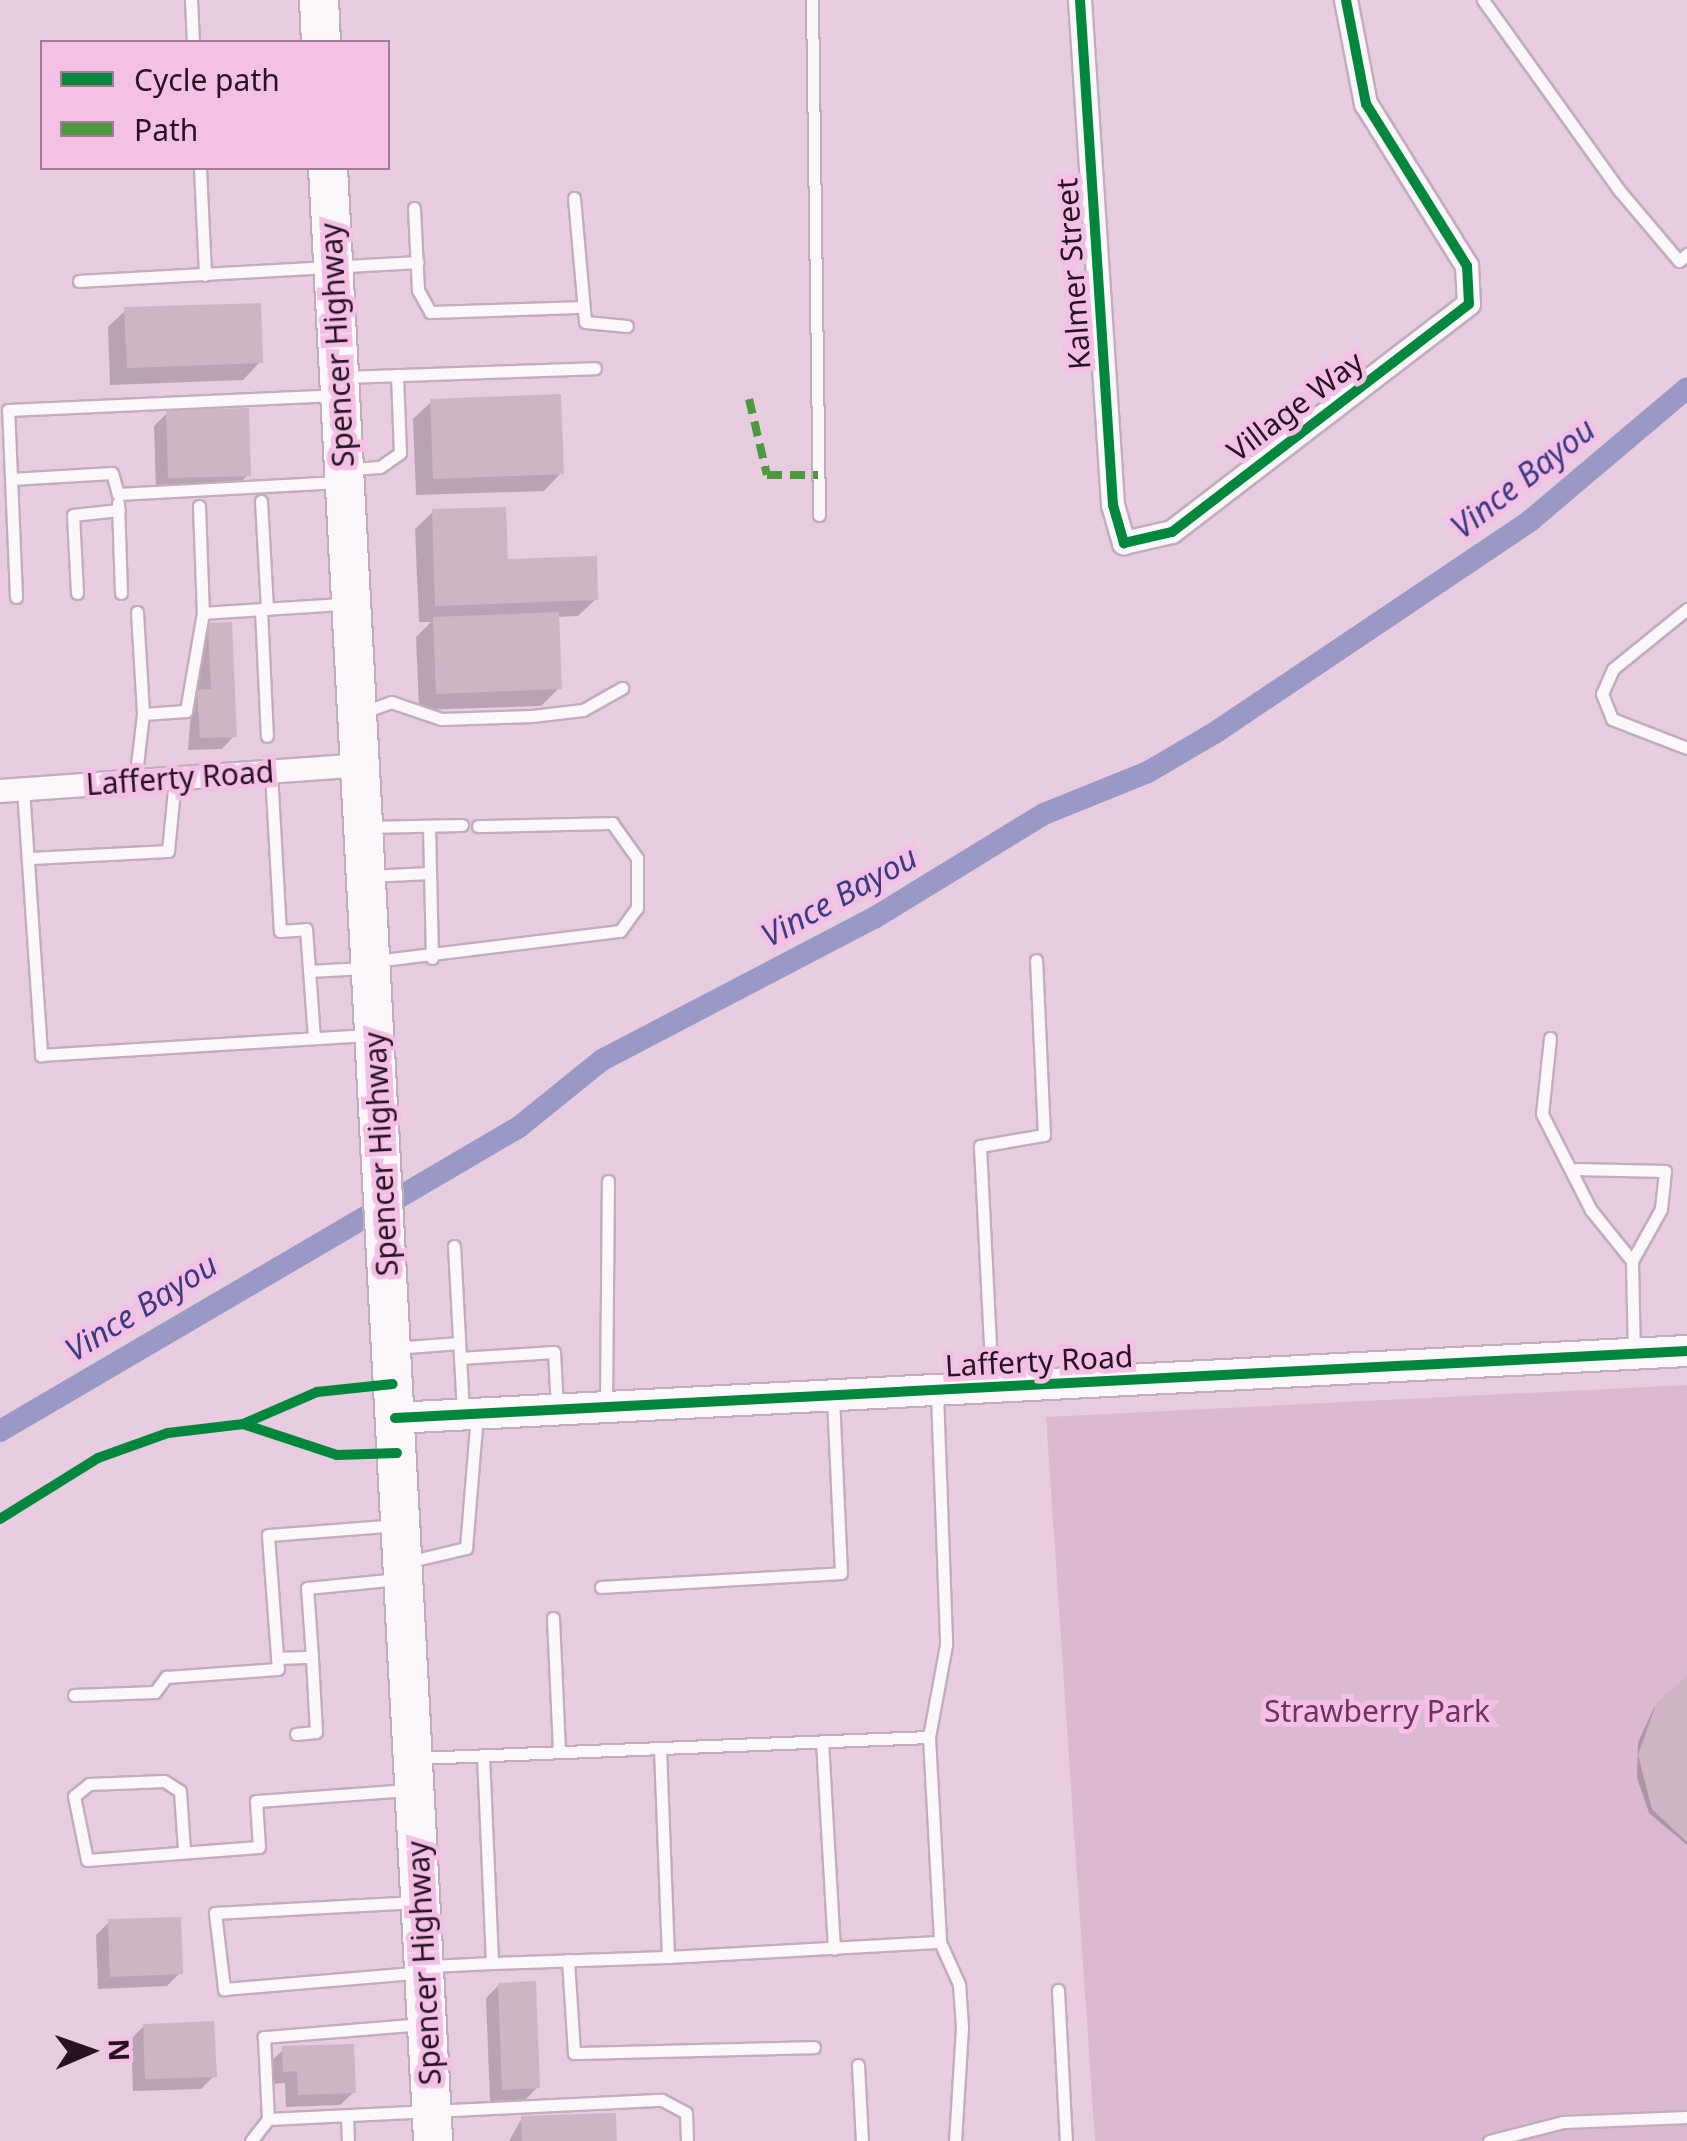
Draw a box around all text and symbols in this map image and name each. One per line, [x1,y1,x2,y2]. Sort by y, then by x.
legend [40,40,390,170]
text: Cycle path [134,59,280,100]
text: Path [134,109,198,150]
street label: Kalmer Street [1048,177,1098,371]
street label: Spencer Highway [313,222,361,468]
street label: Village Way [1220,343,1370,469]
water label: Vince Bayou [1443,410,1603,546]
street label: Lafferty Road [85,753,275,803]
water label: Vince Bayou [754,837,924,955]
street label: Spencer Highway [357,1031,405,1277]
water label: Vince Bayou [58,1245,224,1369]
street label: Lafferty Road [944,1338,1134,1384]
park label: Strawberry Park [1264,1693,1490,1729]
street label: Spencer Highway [400,1840,448,2086]
north arrow [40,2001,140,2101]
text: N [101,2038,139,2062]

